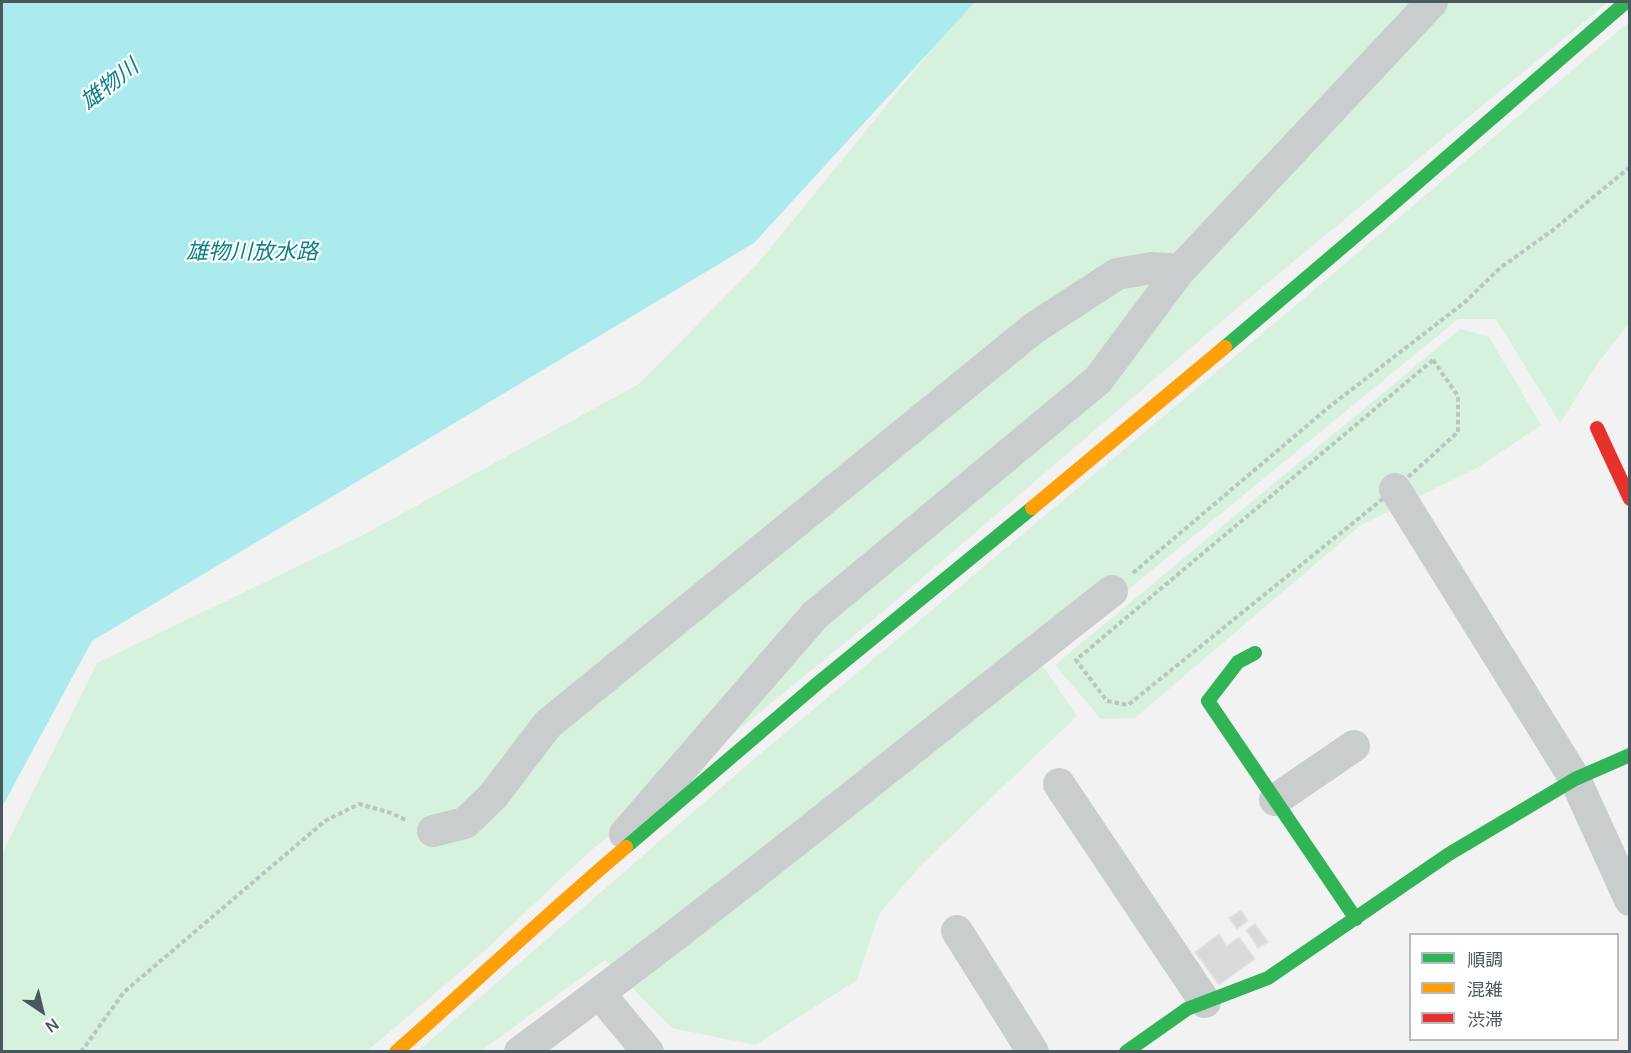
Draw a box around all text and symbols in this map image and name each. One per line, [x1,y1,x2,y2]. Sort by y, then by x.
water label: 雄物川 [76,54,144,116]
water label: 雄物川放水路 [186,240,318,266]
legend [1409,933,1619,1041]
text: 順調 [1467,947,1503,971]
text: 混雑 [1467,977,1503,1001]
north arrow [12,981,72,1041]
text: 渋滞 [1467,1007,1503,1031]
text: N [41,1013,63,1038]

